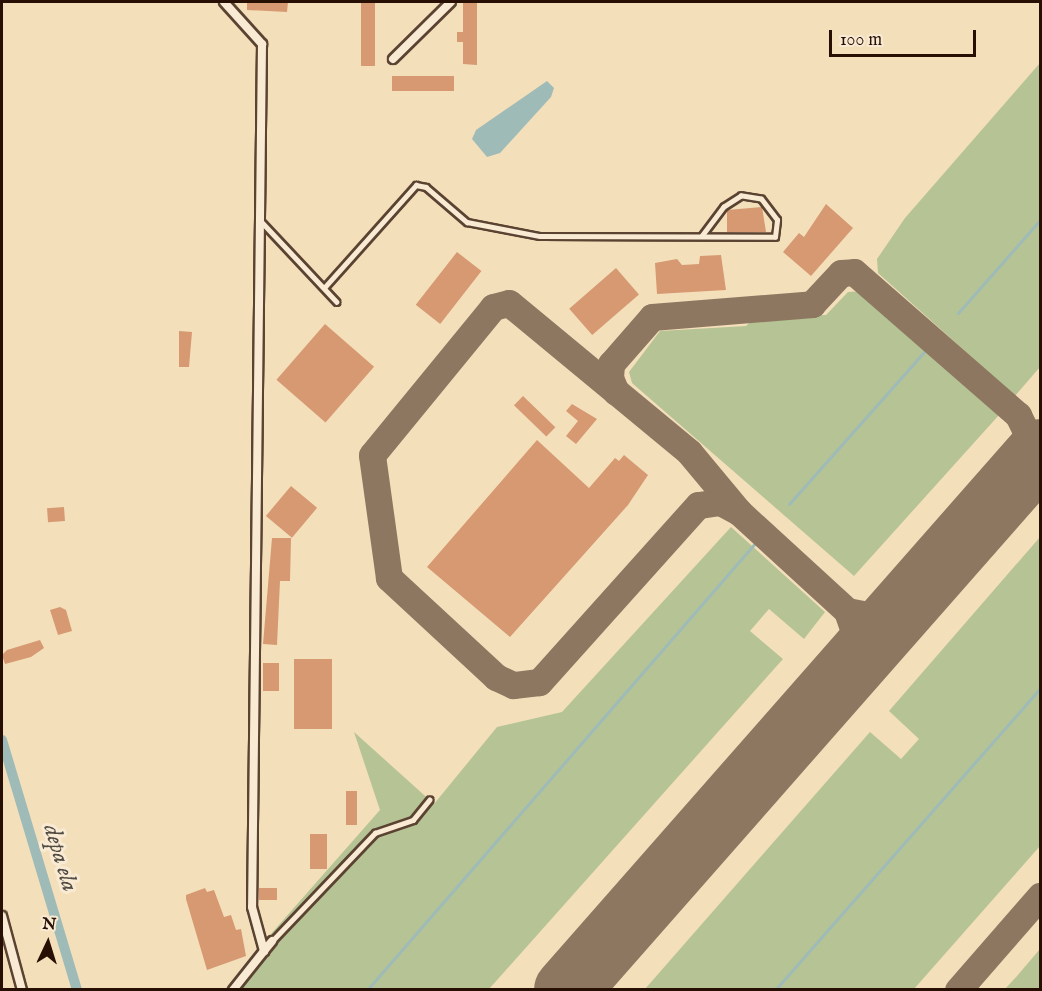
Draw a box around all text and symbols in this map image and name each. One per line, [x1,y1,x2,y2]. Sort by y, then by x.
scale bar [832,18,979,56]
text: 100 m [840,29,882,52]
water label: depa ela [36,821,84,895]
north arrow [18,913,78,973]
text: N [42,915,57,936]

